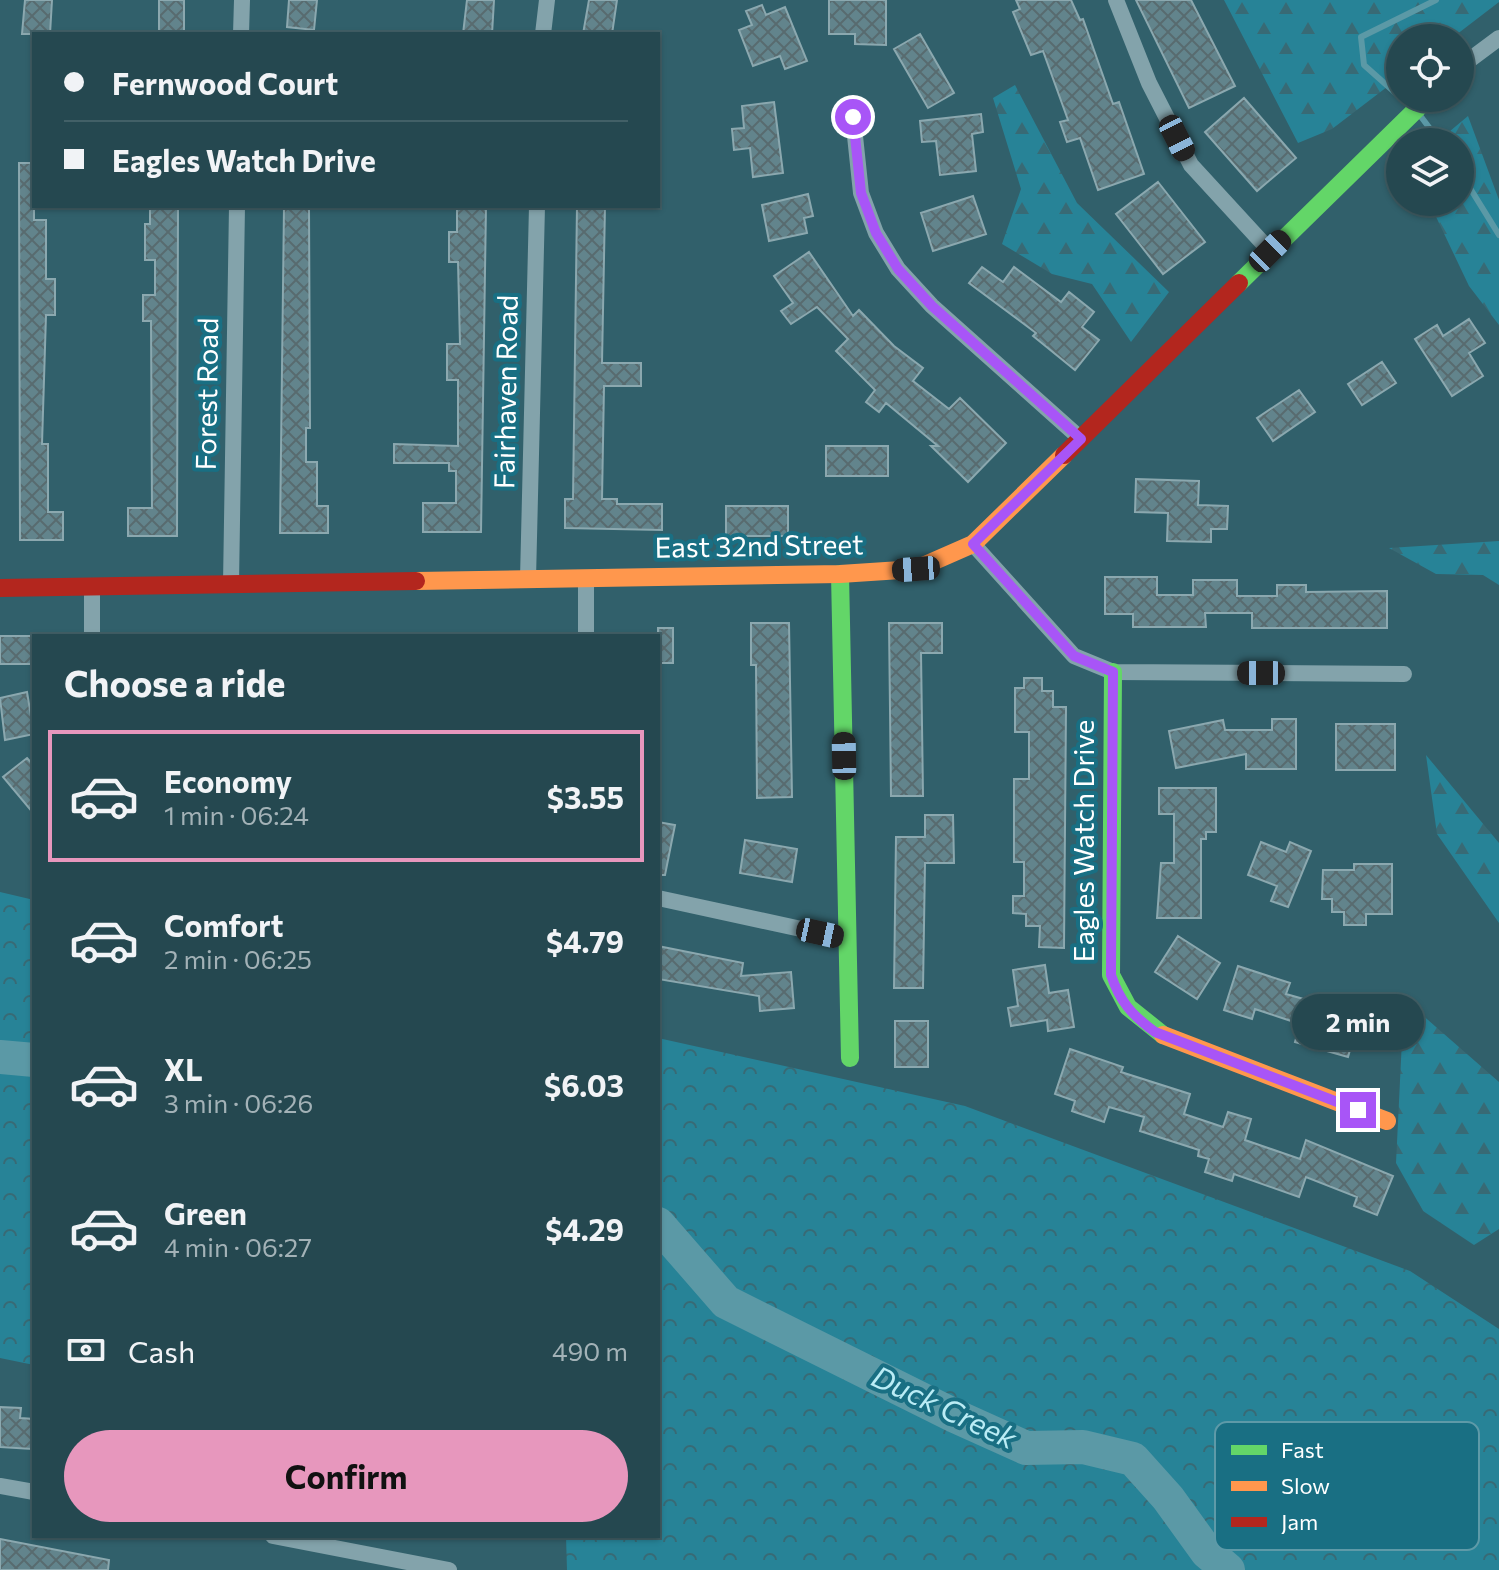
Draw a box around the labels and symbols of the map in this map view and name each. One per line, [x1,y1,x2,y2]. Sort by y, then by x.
route start [835,99,871,135]
car [1155,111,1199,165]
car [1245,226,1295,276]
street label: Fairhaven Road [486,295,524,489]
street label: Forest Road [188,317,224,471]
street label: East 32nd Street [654,526,864,564]
car [891,555,941,583]
car [1237,661,1285,685]
street label: Eagles Watch Drive [1066,720,1100,962]
car [832,732,856,780]
car [794,916,846,950]
callout: 2 min [1292,994,1424,1050]
route end [1340,1092,1376,1128]
water label: Duck Creek [867,1356,1024,1456]
legend [1215,1422,1479,1550]
text: Fast [1281,1436,1324,1463]
text: Slow [1281,1472,1330,1499]
text: Jam [1281,1508,1318,1535]

